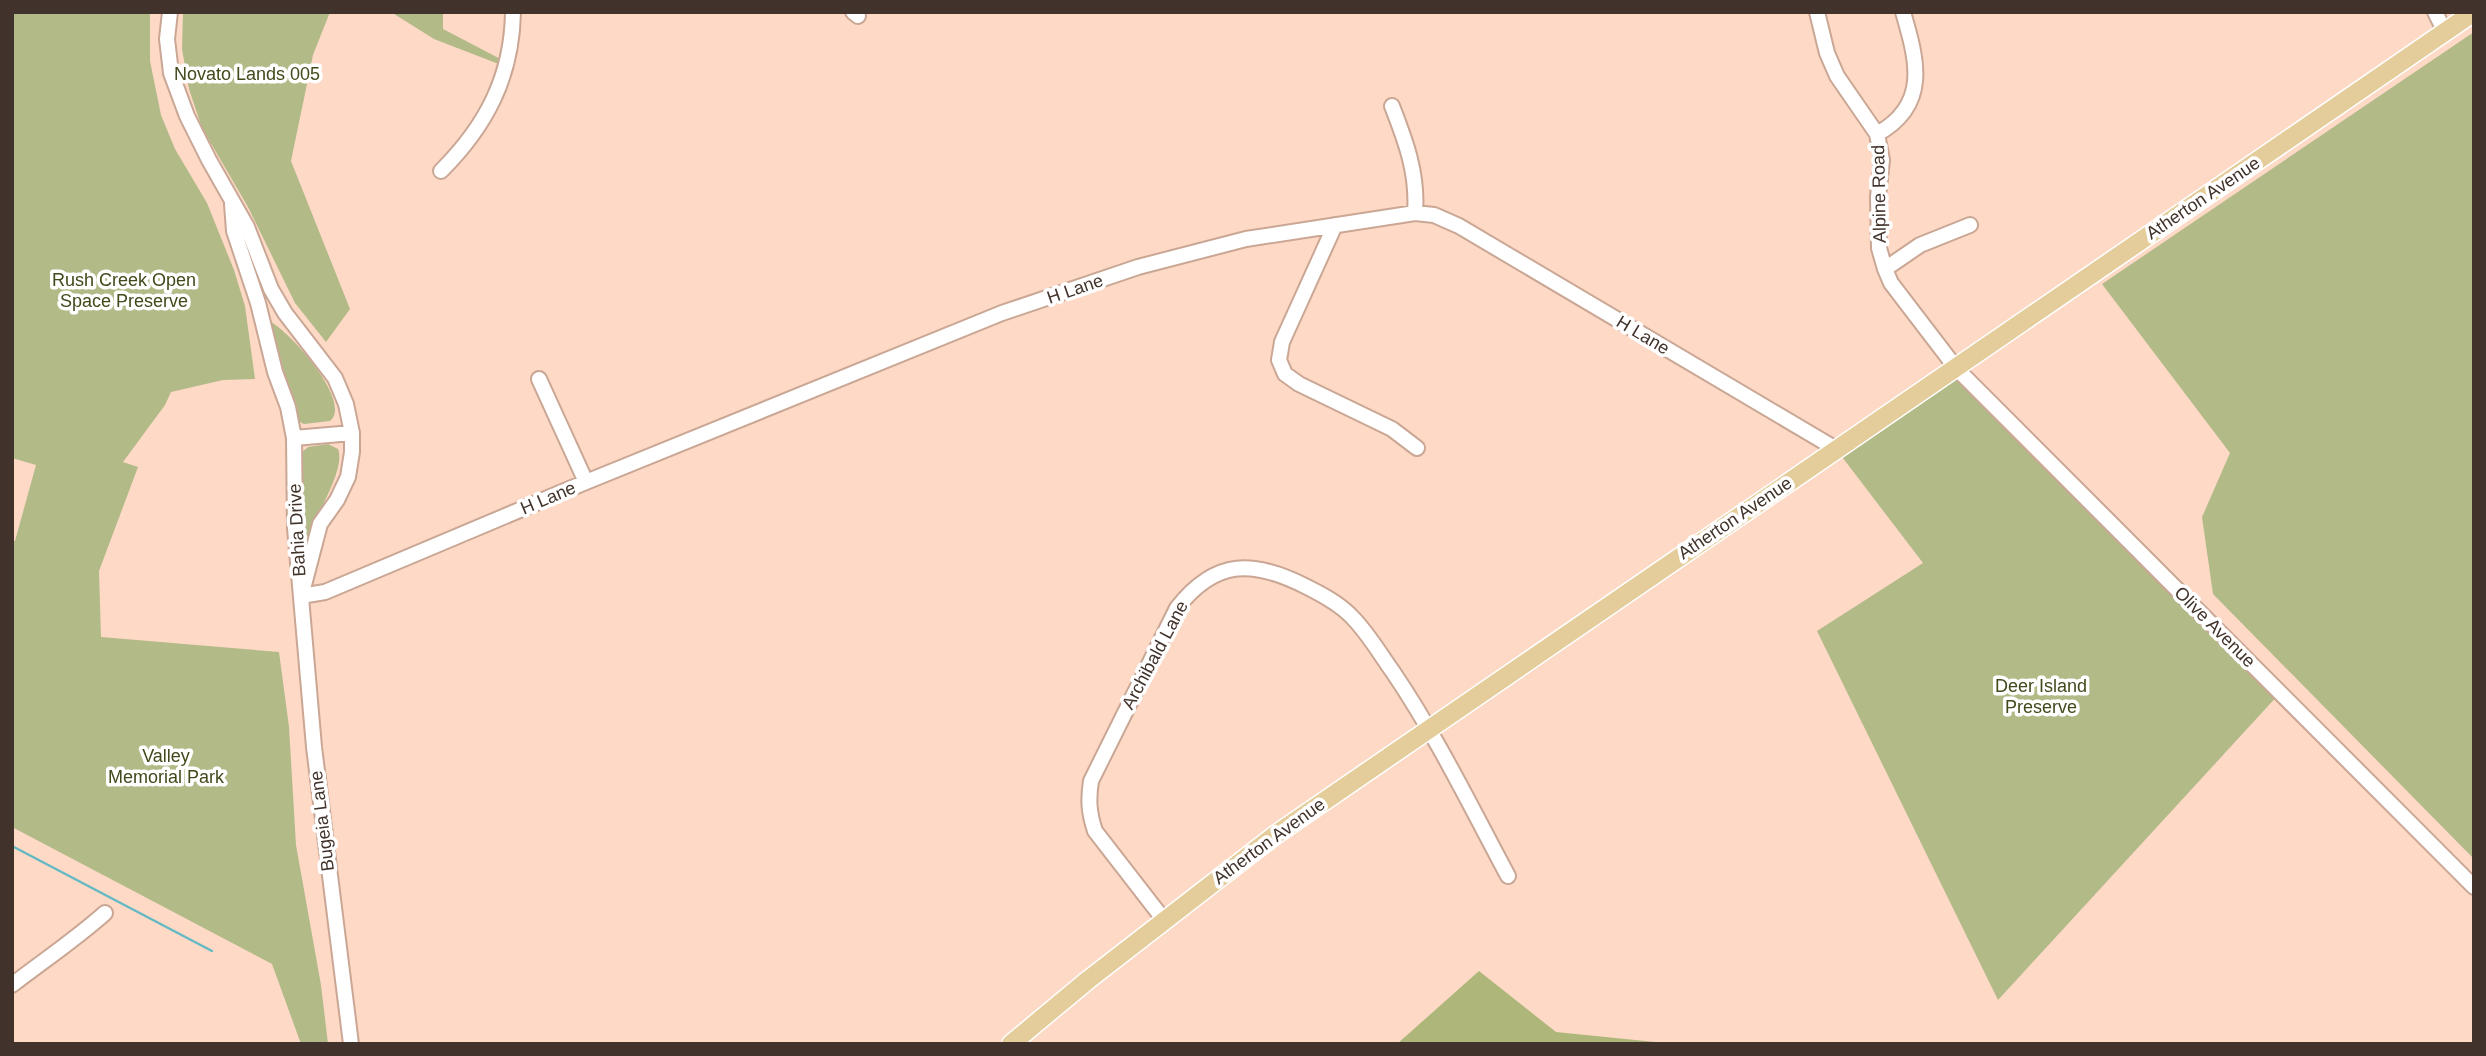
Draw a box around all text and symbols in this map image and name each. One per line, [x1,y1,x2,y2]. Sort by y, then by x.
park label: Novato Lands 005 [174,64,320,84]
street label: Alpine Road [1868,145,1890,243]
street label: Atherton Avenue [2142,153,2264,243]
park label: Rush Creek Open Space Preserve [52,270,196,311]
street label: H Lane [1044,270,1106,308]
street label: H Lane [1613,311,1673,359]
street label: Atherton Avenue [1674,473,1796,563]
street label: H Lane [517,477,579,519]
street label: Bahia Drive [285,483,309,577]
street label: Olive Avenue [2171,583,2259,671]
street label: Archibald Lane [1118,597,1192,713]
park label: Deer Island Preserve [1995,676,2087,717]
park label: Valley Memorial Park [108,746,225,787]
street label: Bugeia Lane [306,770,338,872]
street label: Atherton Avenue [1209,794,1329,888]

